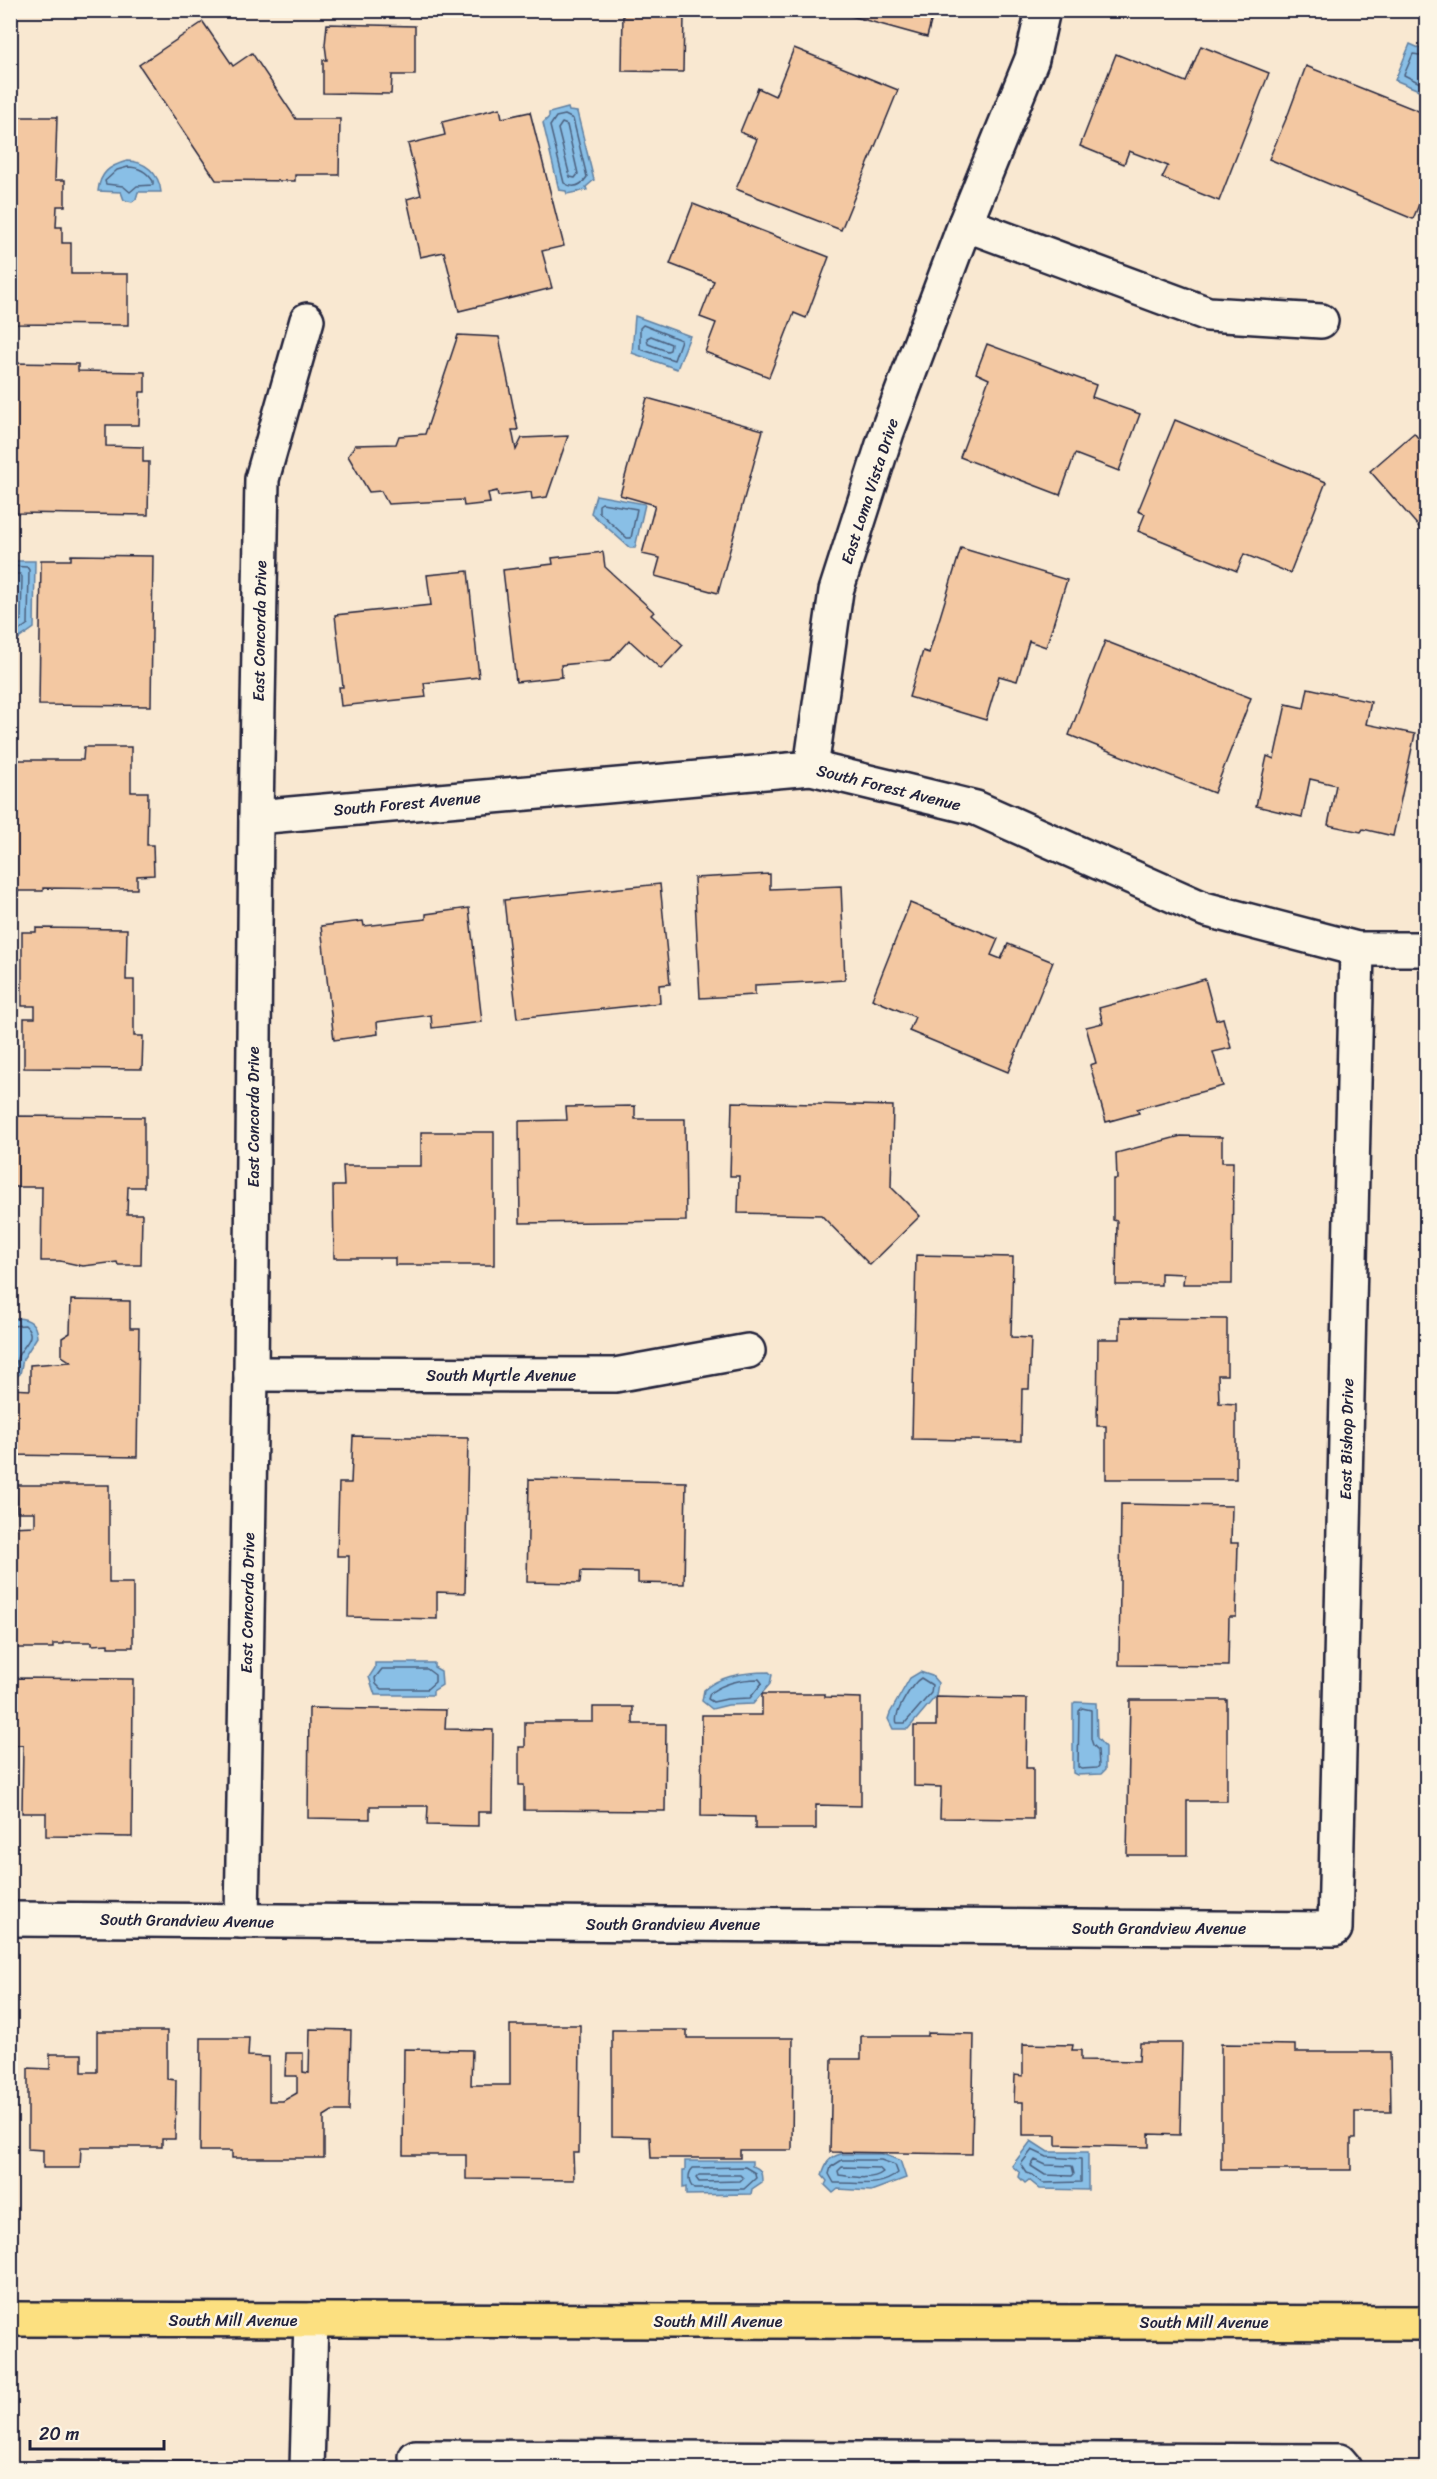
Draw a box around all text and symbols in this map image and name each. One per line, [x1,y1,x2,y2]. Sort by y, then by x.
street label: East Loma Vista Drive [832,414,907,568]
street label: East Concorda Drive [244,560,275,702]
street label: South Forest Avenue [814,756,964,819]
street label: South Forest Avenue [332,783,482,824]
street label: East Concorda Drive [239,1046,268,1188]
street label: South Myrtle Avenue [426,1361,576,1390]
street label: East Bishop Drive [1331,1378,1362,1500]
street label: East Concorda Drive [232,1532,263,1674]
street label: South Grandview Avenue [100,1904,274,1937]
street label: South Grandview Avenue [586,1910,760,1939]
street label: South Grandview Avenue [1072,1914,1246,1943]
street label: South Mill Avenue [169,2306,298,2335]
street label: South Mill Avenue [654,2307,783,2336]
street label: South Mill Avenue [1140,2308,1269,2337]
scale bar [30,2413,164,2451]
text: 20 m [39,2418,79,2450]

